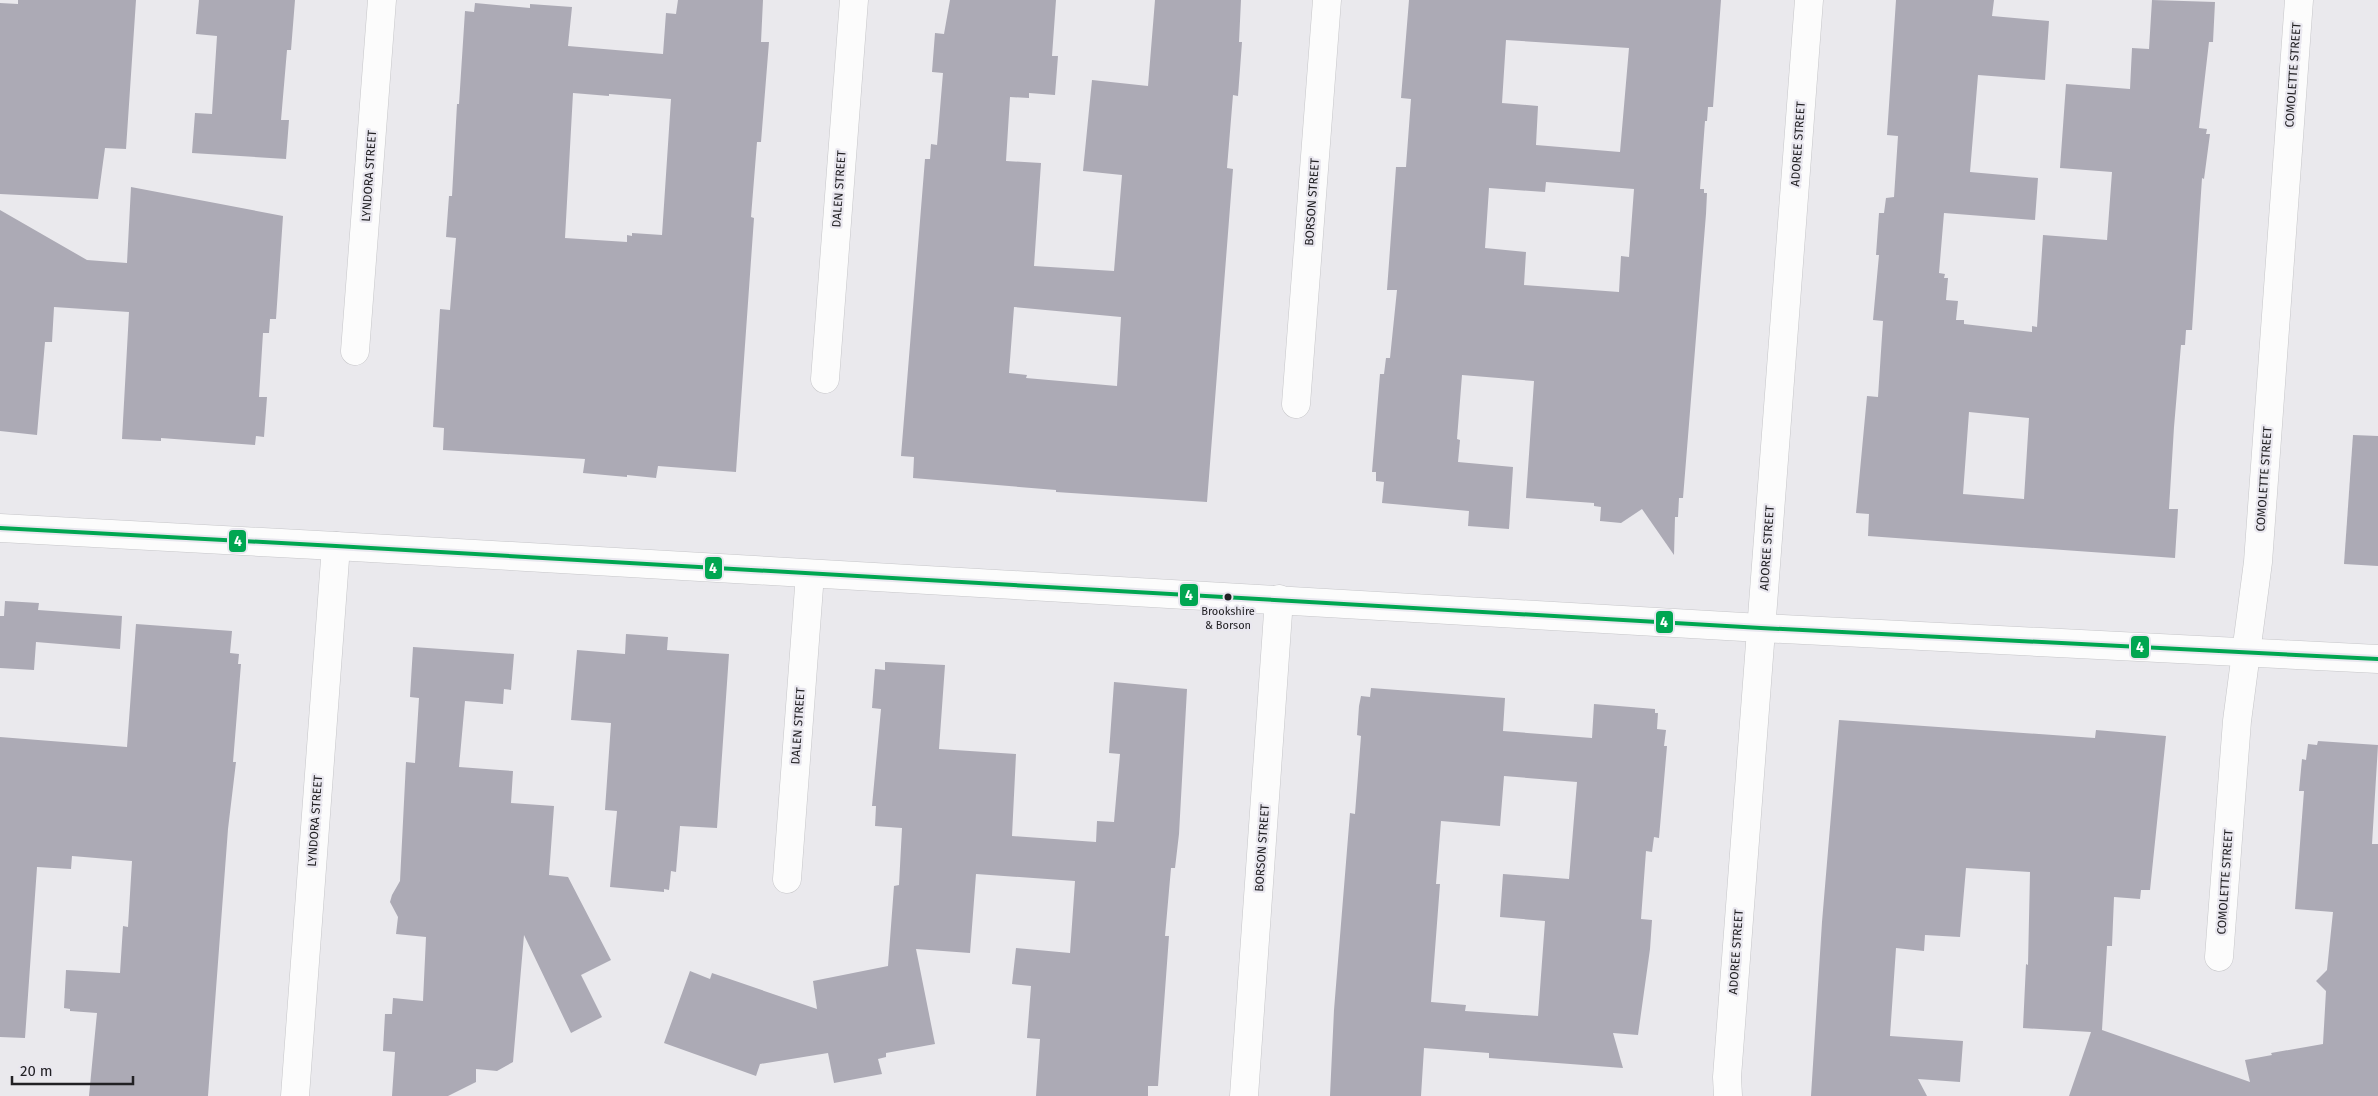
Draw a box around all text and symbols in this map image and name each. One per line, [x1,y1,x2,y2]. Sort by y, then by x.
street label: COMOLETTE STREET [2282,21,2304,128]
street label: ADOREE STREET [1788,100,1808,187]
street label: LYNDORA STREET [359,129,379,222]
street label: DALEN STREET [829,149,849,228]
street label: BORSON STREET [1302,157,1322,246]
street label: COMOLETTE STREET [2253,425,2275,532]
street label: ADOREE STREET [1757,504,1777,591]
line badge: 4 [228,529,247,553]
text: 4 [234,533,242,550]
line badge: 4 [704,556,723,580]
text: 4 [709,560,717,577]
line badge: 4 [1179,583,1199,607]
text: 4 [1185,587,1193,604]
marker: Brookshire & Borson [1223,592,1233,602]
place label: Brookshire & Borson [1201,605,1255,632]
line badge: 4 [1655,610,1674,634]
text: 4 [1660,614,1668,631]
line badge: 4 [2130,635,2150,659]
text: 4 [2136,639,2144,656]
street label: DALEN STREET [788,686,808,765]
street label: LYNDORA STREET [305,774,325,867]
street label: BORSON STREET [1252,803,1272,892]
street label: COMOLETTE STREET [2214,828,2236,935]
street label: ADOREE STREET [1726,908,1746,995]
scale bar [12,1054,134,1086]
text: 20 m [20,1062,53,1080]

